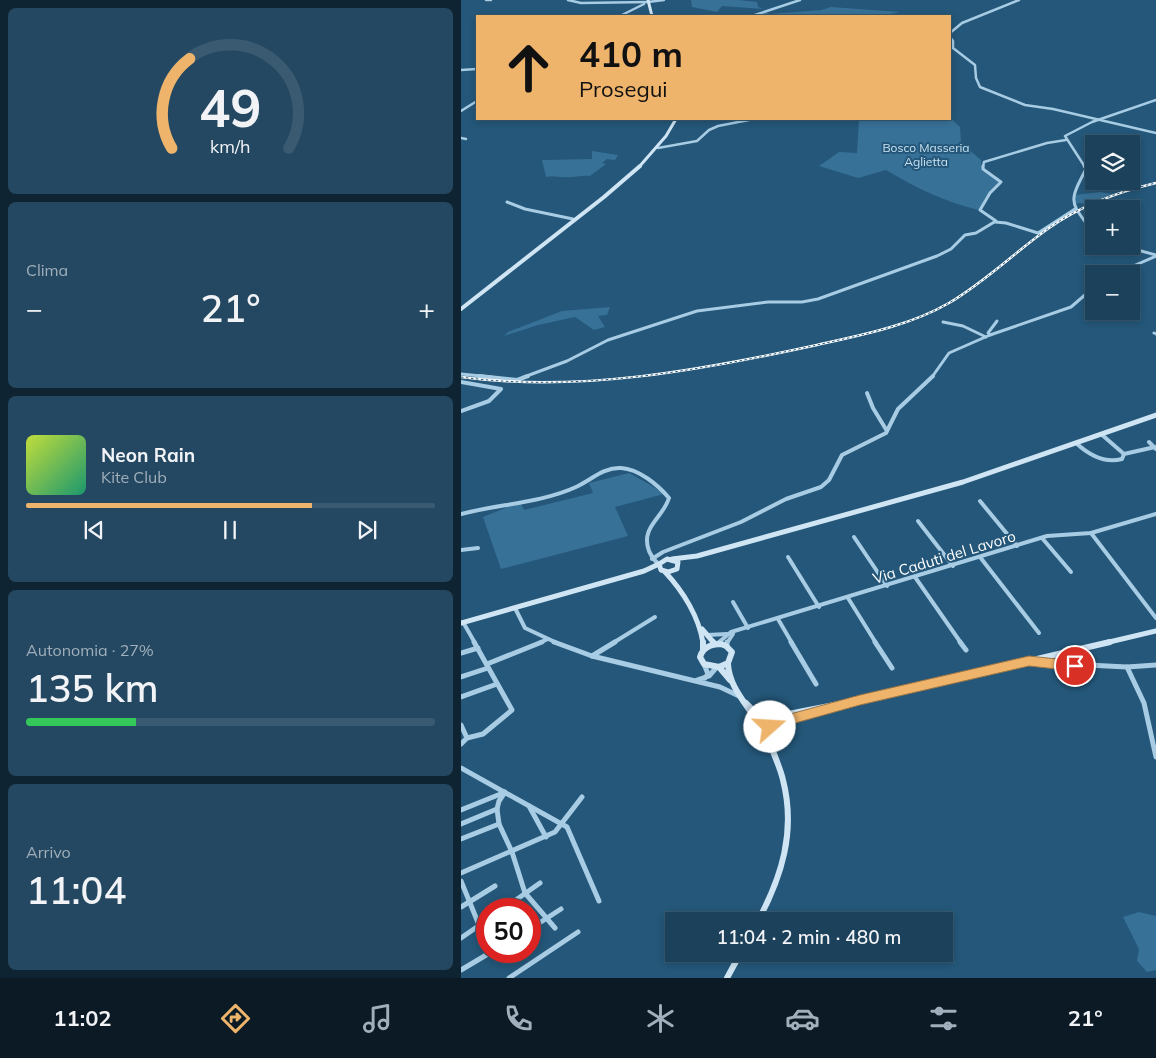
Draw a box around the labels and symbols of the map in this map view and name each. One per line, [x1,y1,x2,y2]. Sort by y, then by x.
park label: Bosco Masseria Aglietta [882,140,970,169]
street label: Via Caduti del Lavoro [870,526,1018,588]
pin [1054,645,1096,687]
position arrow [743,700,795,752]
speed limit sign: 50 [476,898,541,963]

